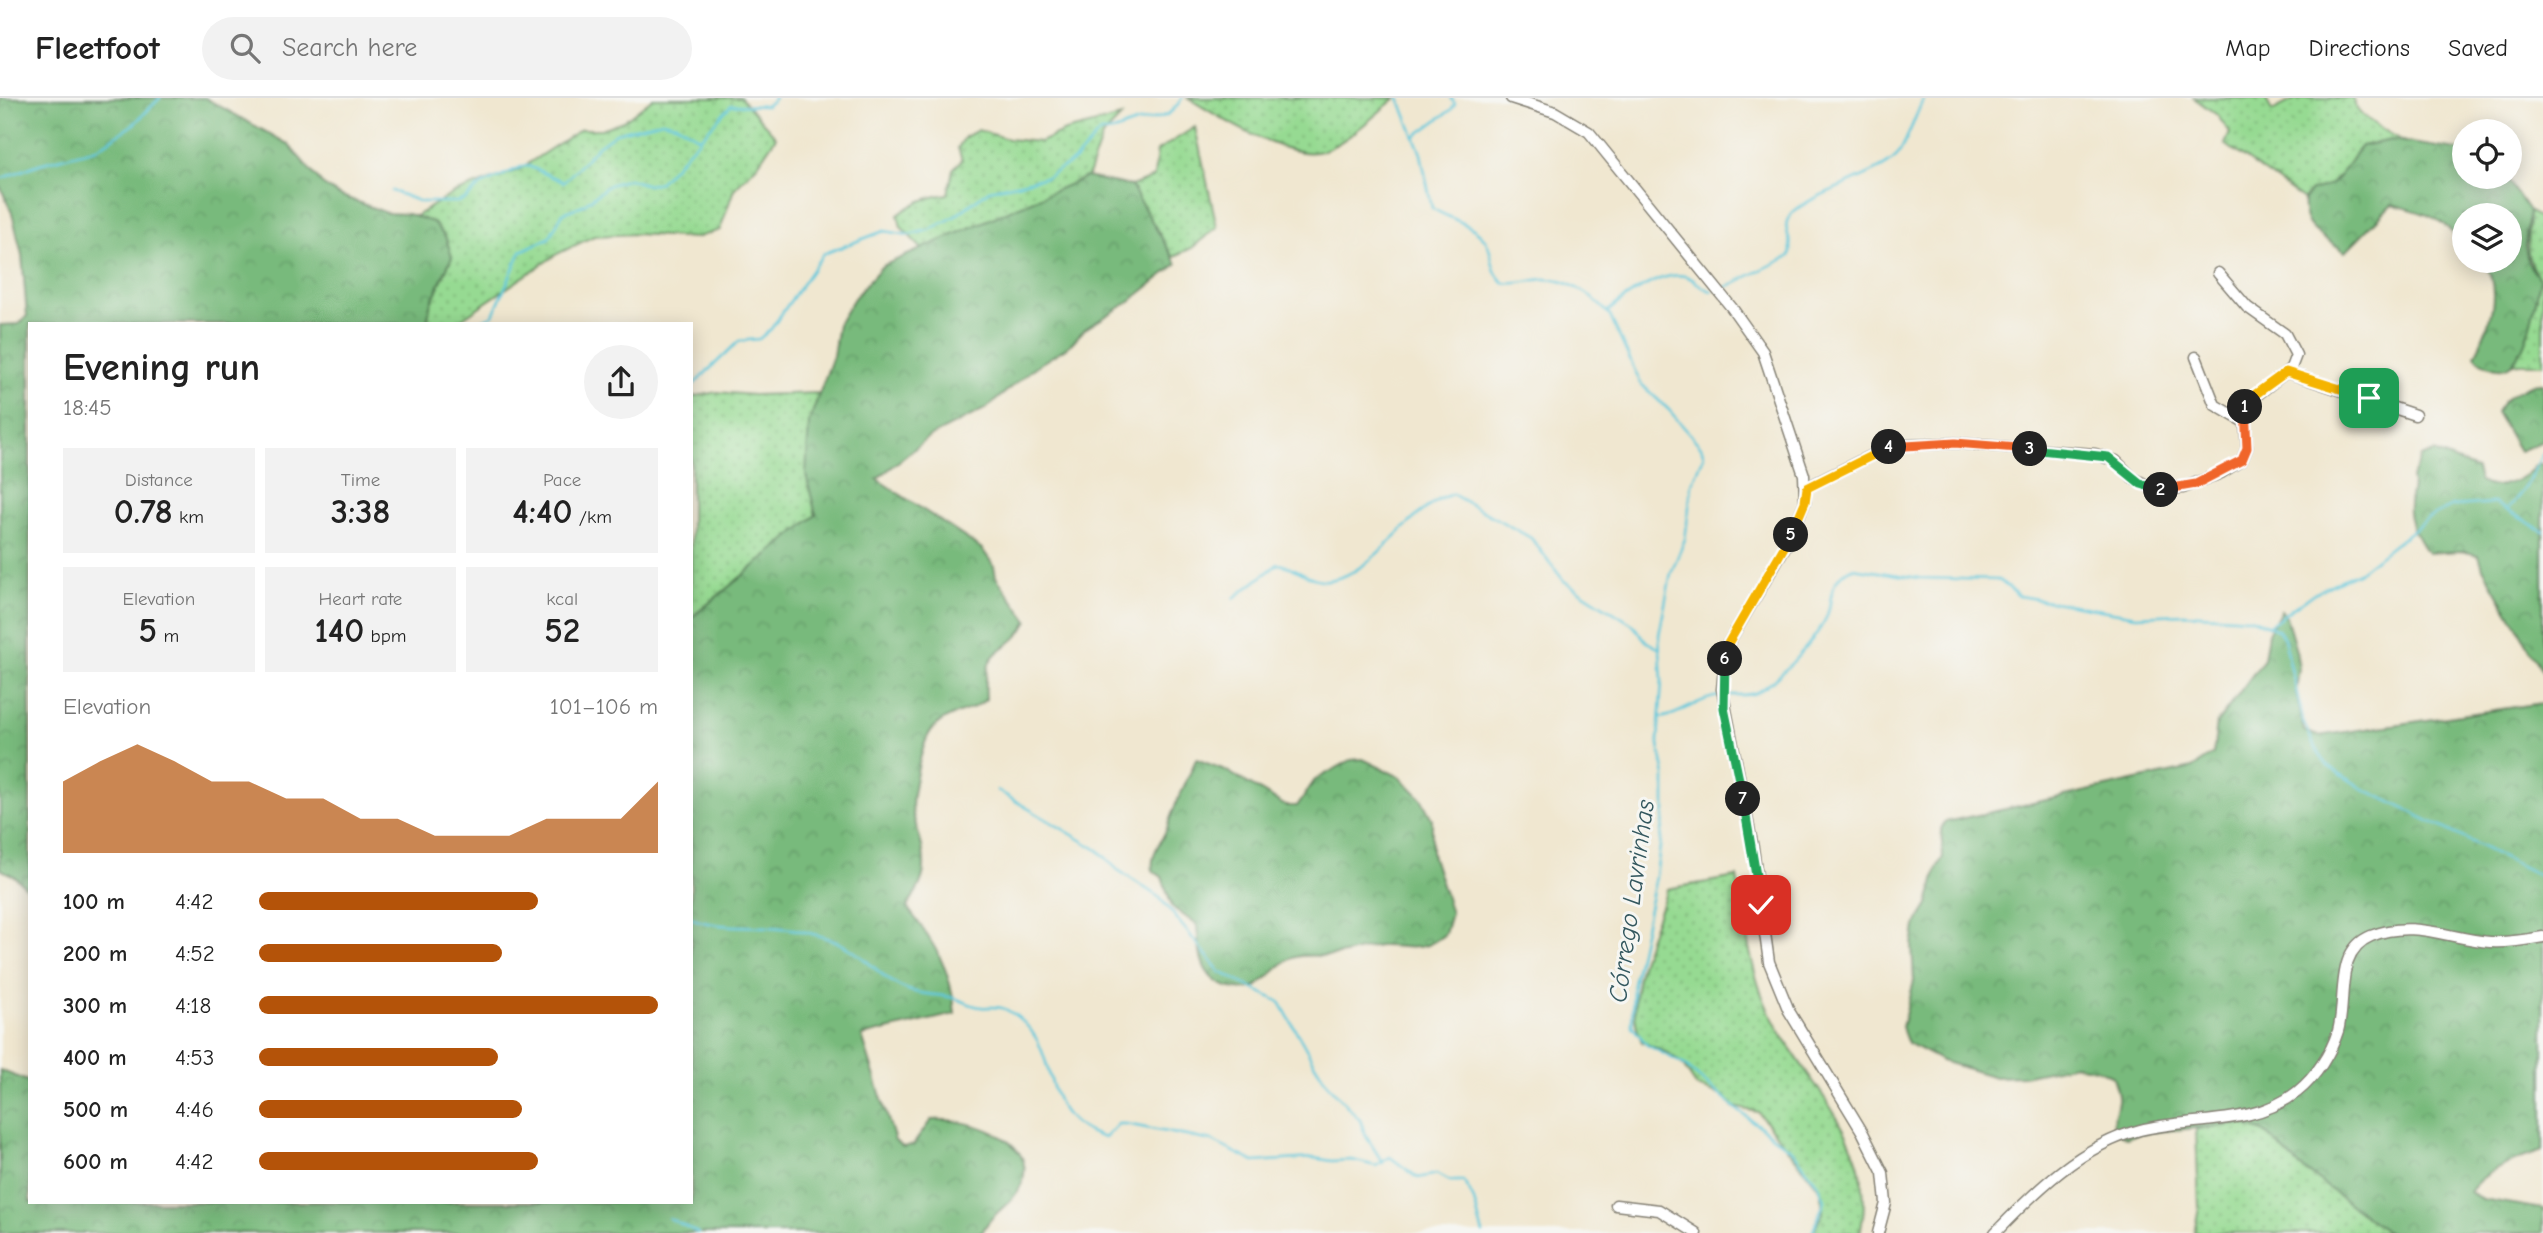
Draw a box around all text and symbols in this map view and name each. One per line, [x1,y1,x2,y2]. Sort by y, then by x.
search box [202,17,692,80]
text: Fleetfoot [35,29,160,67]
icon: search [226,29,264,67]
text: Search here [282,33,417,63]
text: Map [2225,34,2271,62]
text: Directions [2309,34,2410,62]
text: Saved [2448,34,2508,62]
map controls [2452,119,2522,273]
button: locate [2452,119,2522,189]
button: layers [2452,203,2522,273]
button: share [584,345,658,419]
text: Evening run [63,346,260,390]
pin [2339,368,2399,428]
icon: arrive [2350,379,2388,417]
pin: 1 [2228,390,2262,424]
text: 18:45 [63,394,112,421]
text: 1 [2241,395,2248,417]
pin: 4 [1871,430,1906,464]
pin: 3 [2012,432,2048,466]
text: 4 [1884,435,1893,457]
text: 3 [2025,437,2034,459]
text: Distance [125,469,193,491]
text: Time [341,469,380,491]
text: Pace [543,469,581,491]
pin: 2 [2144,472,2178,508]
text: 2 [2156,478,2165,500]
text: 0.78 [114,491,173,532]
text: 3:38 [331,491,390,532]
text: 4:40 [512,491,572,532]
text: km [173,506,204,528]
text: /km [572,506,612,528]
pin: 5 [1774,518,1809,552]
text: 5 [1785,523,1796,545]
text: Elevation [122,588,195,610]
text: Heart rate [319,588,402,610]
text: kcal [546,588,578,610]
text: 5 [139,610,157,651]
text: 140 [314,610,364,651]
text: 52 [544,610,580,651]
text: m [157,625,179,647]
text: bpm [364,625,407,647]
pin: 6 [1708,642,1742,676]
text: 6 [1720,647,1729,669]
text: Elevation [63,693,151,720]
text: 101–106 m [550,693,658,720]
pin: 7 [1726,782,1760,816]
text: 7 [1738,787,1747,809]
water label: Córrego Lavrinhas [1603,798,1661,1004]
pin [1731,875,1791,935]
icon: check [1742,886,1780,924]
text: 100 m [63,888,125,915]
text: 4:42 [175,888,213,915]
text: 200 m [63,940,127,967]
text: 4:52 [175,940,215,967]
text: 300 m [63,992,127,1019]
text: 4:18 [175,992,211,1019]
text: 400 m [63,1044,127,1071]
text: 4:53 [175,1044,214,1071]
text: 500 m [63,1096,128,1123]
text: 4:46 [175,1096,214,1123]
text: 600 m [63,1148,128,1175]
text: 4:42 [175,1148,213,1175]

